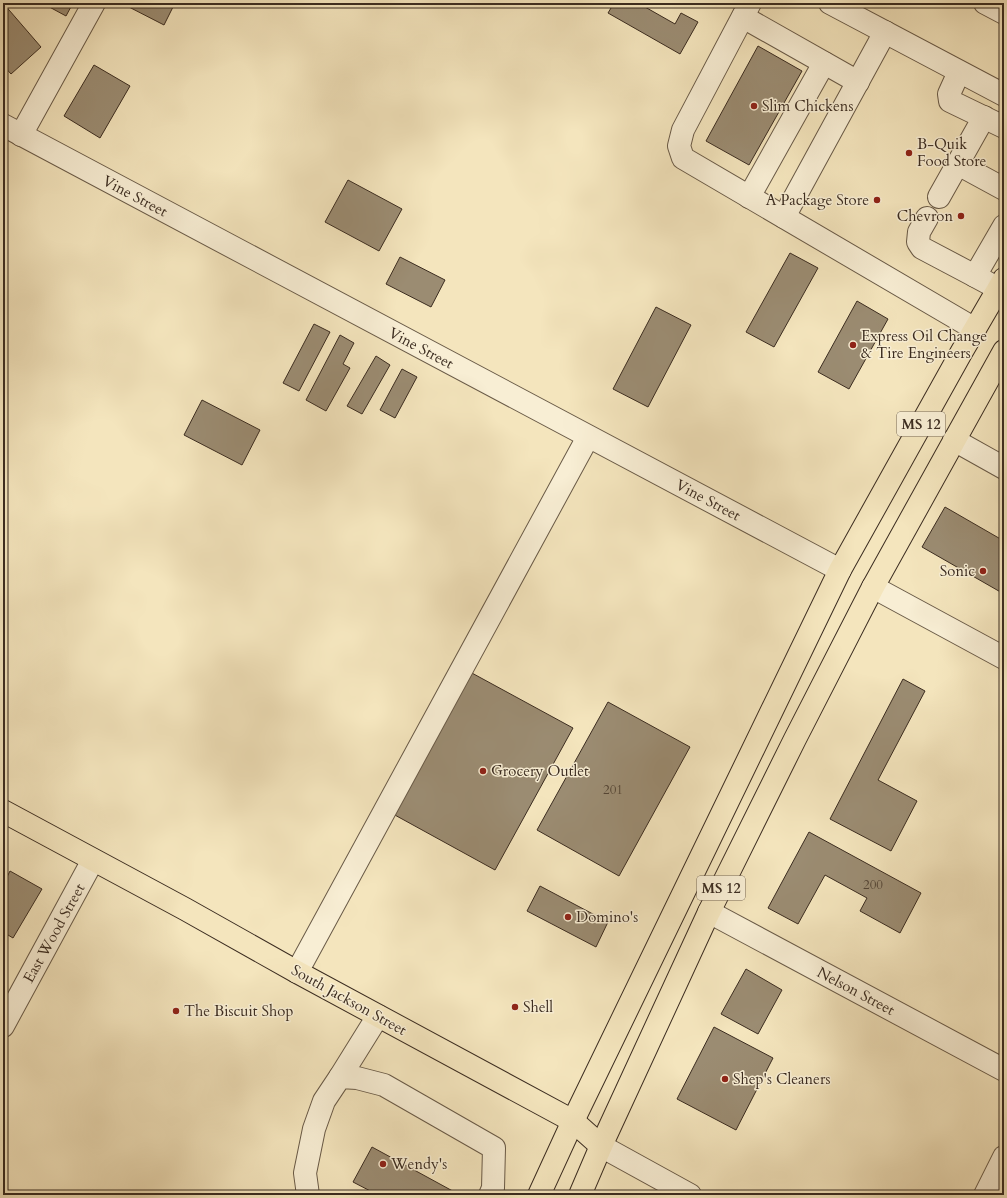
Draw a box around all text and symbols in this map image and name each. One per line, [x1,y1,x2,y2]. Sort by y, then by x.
place label: Slim Chickens [762,96,853,116]
marker: Slim Chickens [749,101,759,111]
place label: B-Quik Food Store [917,134,987,171]
marker: B-Quik Food Store [904,148,914,158]
street label: Vine Street [99,171,171,222]
place label: A Package Store [766,190,869,210]
marker: A Package Store [872,195,882,205]
place label: Chevron [897,206,953,226]
marker: Chevron [956,211,966,221]
street label: Vine Street [385,323,457,374]
place label: Express Oil Change & Tire Engineers [861,326,987,363]
marker: Express Oil Change & Tire Engineers [848,340,858,350]
road number: MS 12 [897,412,945,436]
street label: Vine Street [672,475,744,526]
place label: Sonic [940,561,975,581]
marker: Sonic [978,566,988,576]
place label: Grocery Outlet [491,761,589,781]
marker: Grocery Outlet [478,766,488,776]
house number: 201 [603,781,623,799]
road number: MS 12 [697,876,745,900]
house number: 200 [863,876,883,894]
street label: East Wood Street [18,880,90,986]
place label: Domino's [576,907,638,927]
marker: Domino's [563,912,573,922]
street label: South Jackson Street [288,960,411,1040]
street label: Nelson Street [814,962,899,1020]
place label: Shell [523,997,553,1017]
place label: The Biscuit Shop [184,1001,293,1021]
marker: Shell [510,1002,520,1012]
marker: The Biscuit Shop [171,1006,181,1016]
place label: Shep's Cleaners [733,1069,830,1089]
marker: Shep's Cleaners [720,1074,730,1084]
place label: Wendy's [390,1154,447,1174]
marker: Wendy's [378,1159,388,1169]

